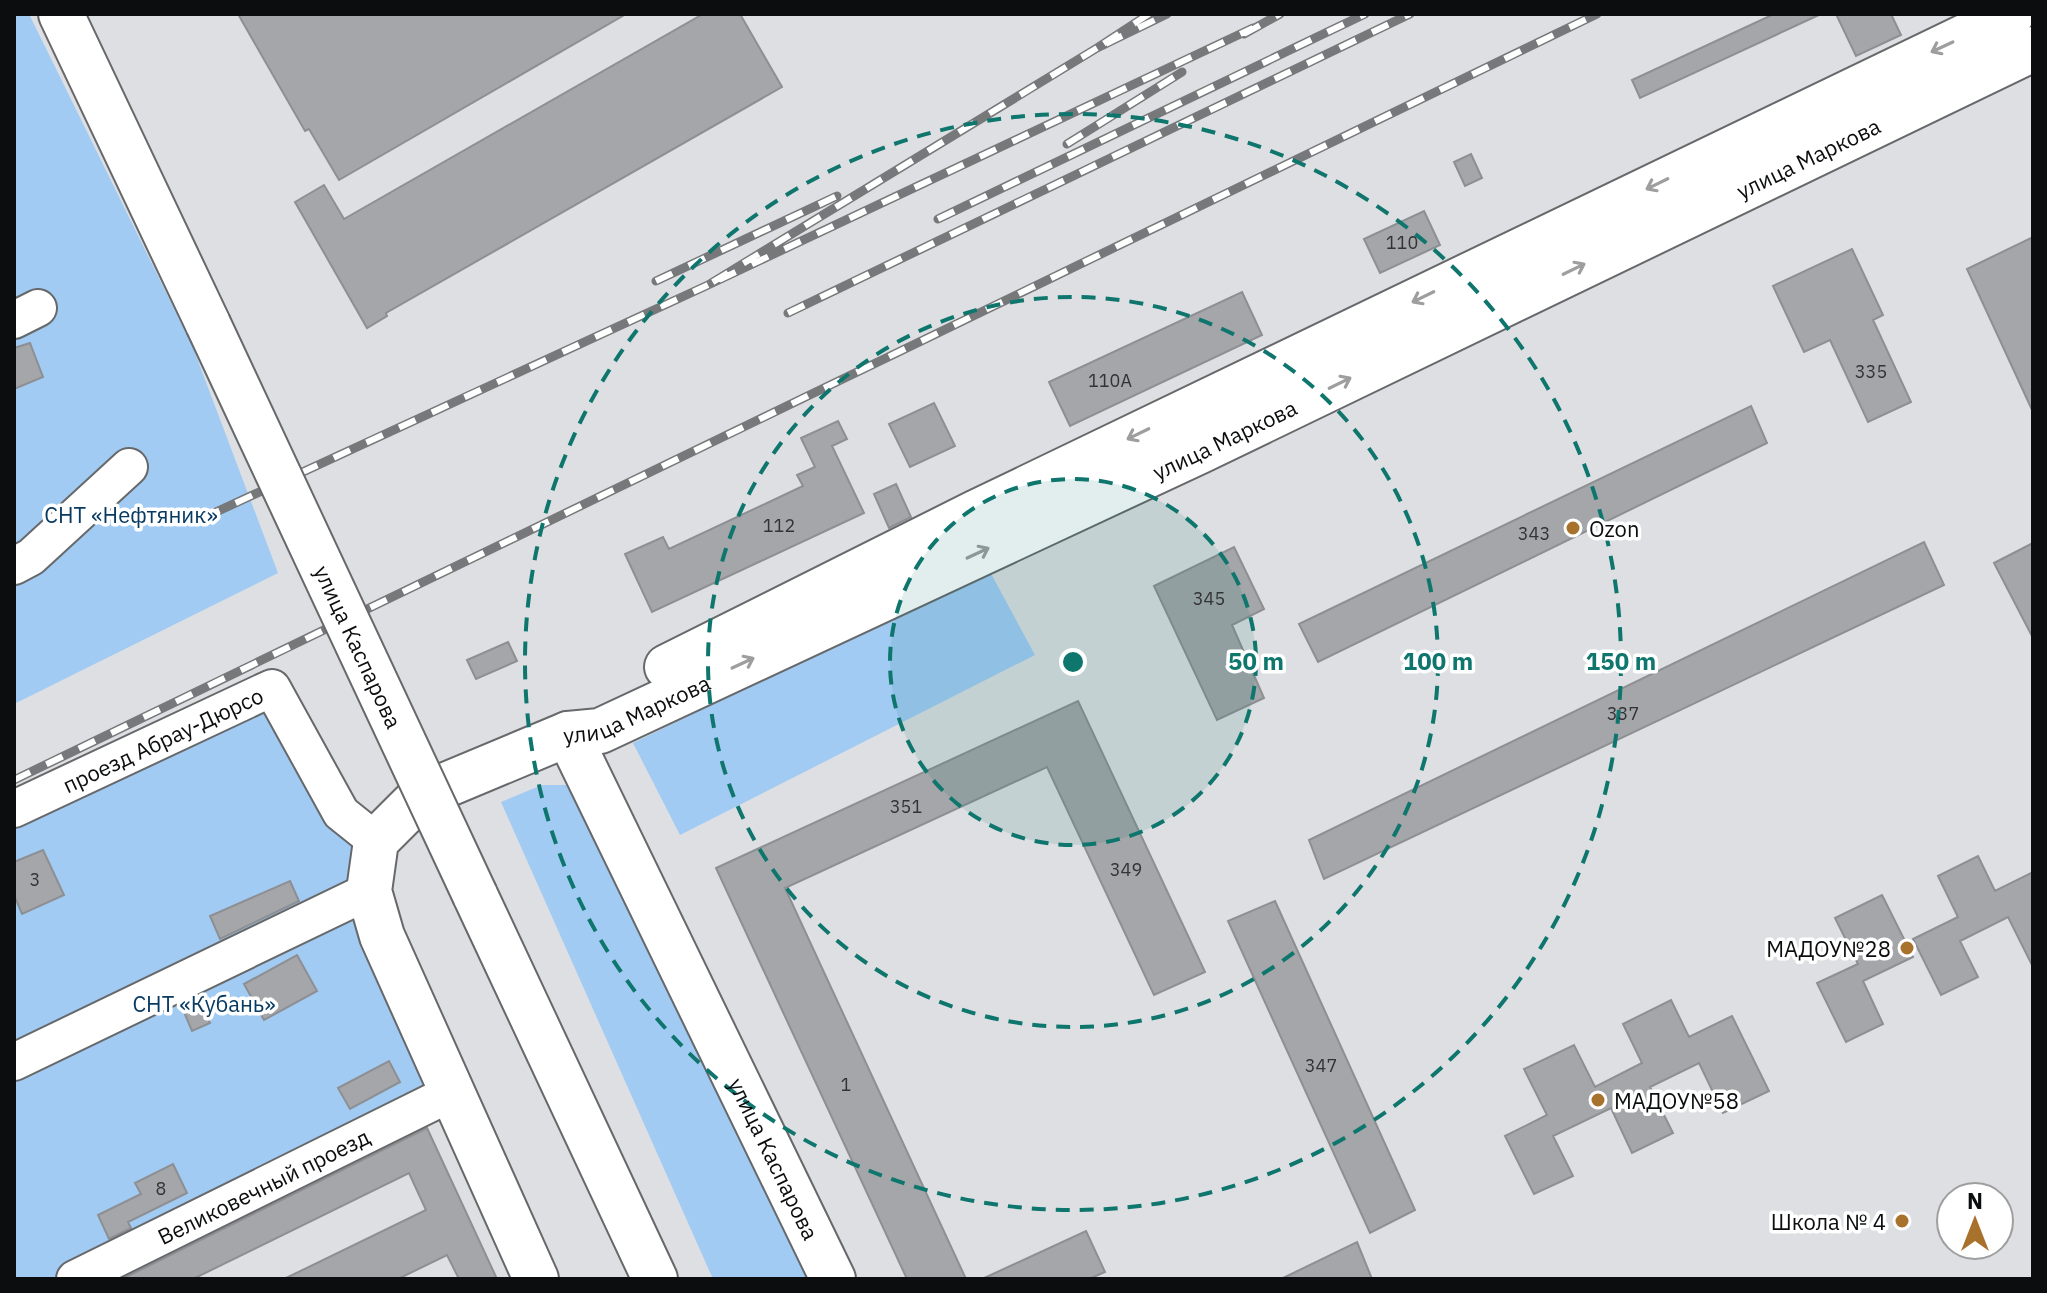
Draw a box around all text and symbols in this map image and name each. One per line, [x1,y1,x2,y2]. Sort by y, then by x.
one-way arrow [1930,40,1954,55]
street label: улица Маркова [1731,110,1885,205]
one-way arrow [1645,177,1669,192]
house number: 110 [1386,231,1418,254]
one-way arrow [1561,261,1585,277]
one-way arrow [1411,290,1435,305]
house number: 335 [1855,360,1887,383]
house number: 110А [1088,369,1132,392]
one-way arrow [1328,375,1352,390]
street label: улица Маркова [1148,392,1301,486]
one-way arrow [1126,427,1150,442]
park label: СНТ «Нефтяник» [44,500,218,529]
house number: 112 [763,514,795,537]
place label: Ozon [1589,514,1639,543]
marker: Ozon [1564,519,1582,537]
house number: 343 [1518,522,1550,545]
one-way arrow [965,545,989,560]
street label: улица Каспарова [308,560,409,733]
house number: 345 [1193,587,1225,610]
text: 50 m [1228,645,1284,677]
text: 100 m [1403,645,1473,677]
text: 150 m [1586,645,1656,677]
centre of rings [1059,648,1087,676]
one-way arrow [730,655,754,670]
street label: улица Маркова [562,667,715,749]
street label: проезд Абрау-Дюрсо [58,680,267,799]
house number: 337 [1607,702,1639,725]
house number: 351 [890,795,922,818]
house number: 349 [1110,858,1142,881]
house number: 3 [30,868,40,891]
place label: МАДОУ№28 [1766,934,1891,963]
marker: МАДОУ№28 [1898,939,1916,957]
park label: СНТ «Кубань» [132,989,276,1018]
house number: 347 [1305,1054,1337,1077]
street label: улица Каспарова [723,1073,826,1245]
house number: 1 [841,1073,851,1096]
place label: МАДОУ№58 [1614,1086,1739,1115]
marker: МАДОУ№58 [1589,1091,1607,1109]
street label: Великовечный проезд [152,1121,374,1251]
house number: 8 [156,1177,166,1200]
north arrow [1935,1181,2015,1261]
text: N [1967,1186,1983,1215]
place label: Школа № 4 [1771,1207,1886,1236]
marker: Школа № 4 [1893,1212,1911,1230]

